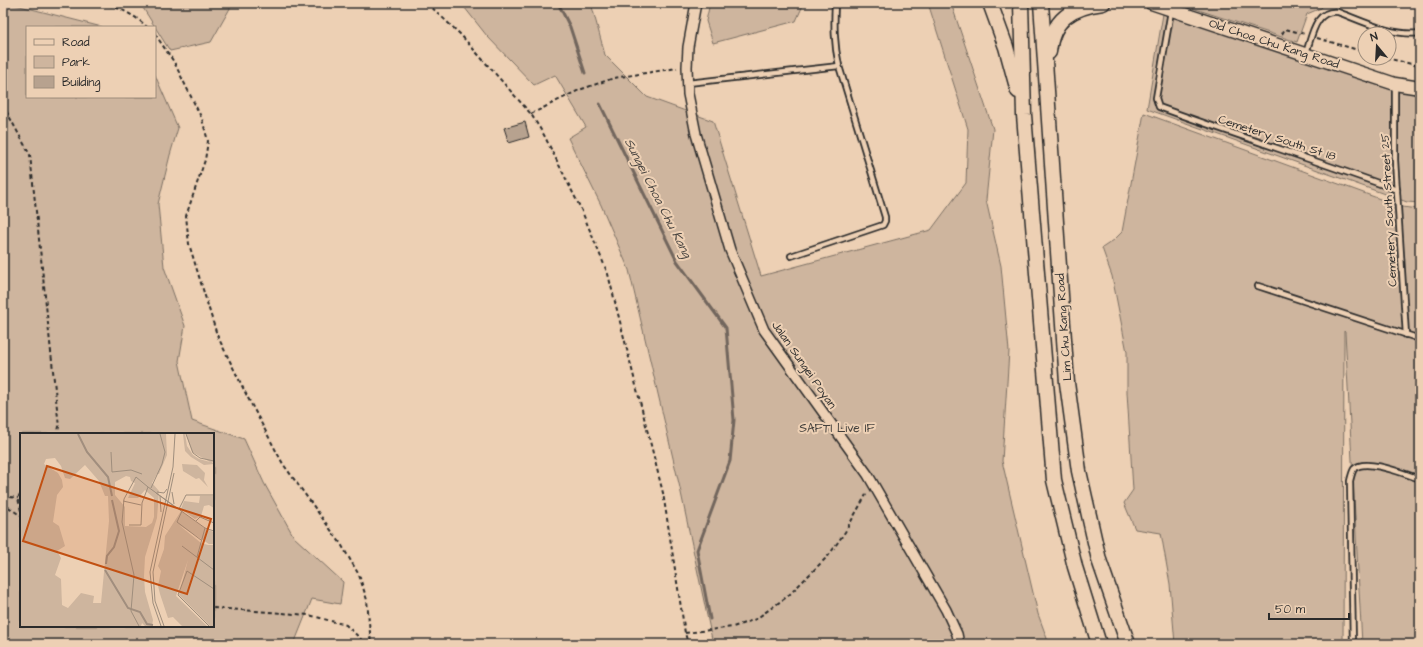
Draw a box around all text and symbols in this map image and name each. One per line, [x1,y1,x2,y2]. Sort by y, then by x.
street label: Old Choa Chu Kang Road [1206,15,1341,74]
legend [26,26,156,98]
north arrow [1357,26,1397,66]
text: N [1368,29,1380,45]
text: Road [62,34,90,51]
text: Park [62,54,90,71]
text: Building [62,74,100,92]
street label: Cemetery South St 18 [1216,111,1338,166]
street label: Cemetery South Street 25 [1376,132,1403,287]
water label: Sungei Choa Chu Kang [619,135,697,263]
street label: Lim Chu Kang Road [1052,273,1077,381]
street label: Jalan Sungei Poyan [767,318,841,413]
park label: SAFTI Live IF [799,420,875,437]
inset map [20,433,214,627]
scale bar [1269,595,1349,621]
text: 50 m [1275,601,1306,618]

